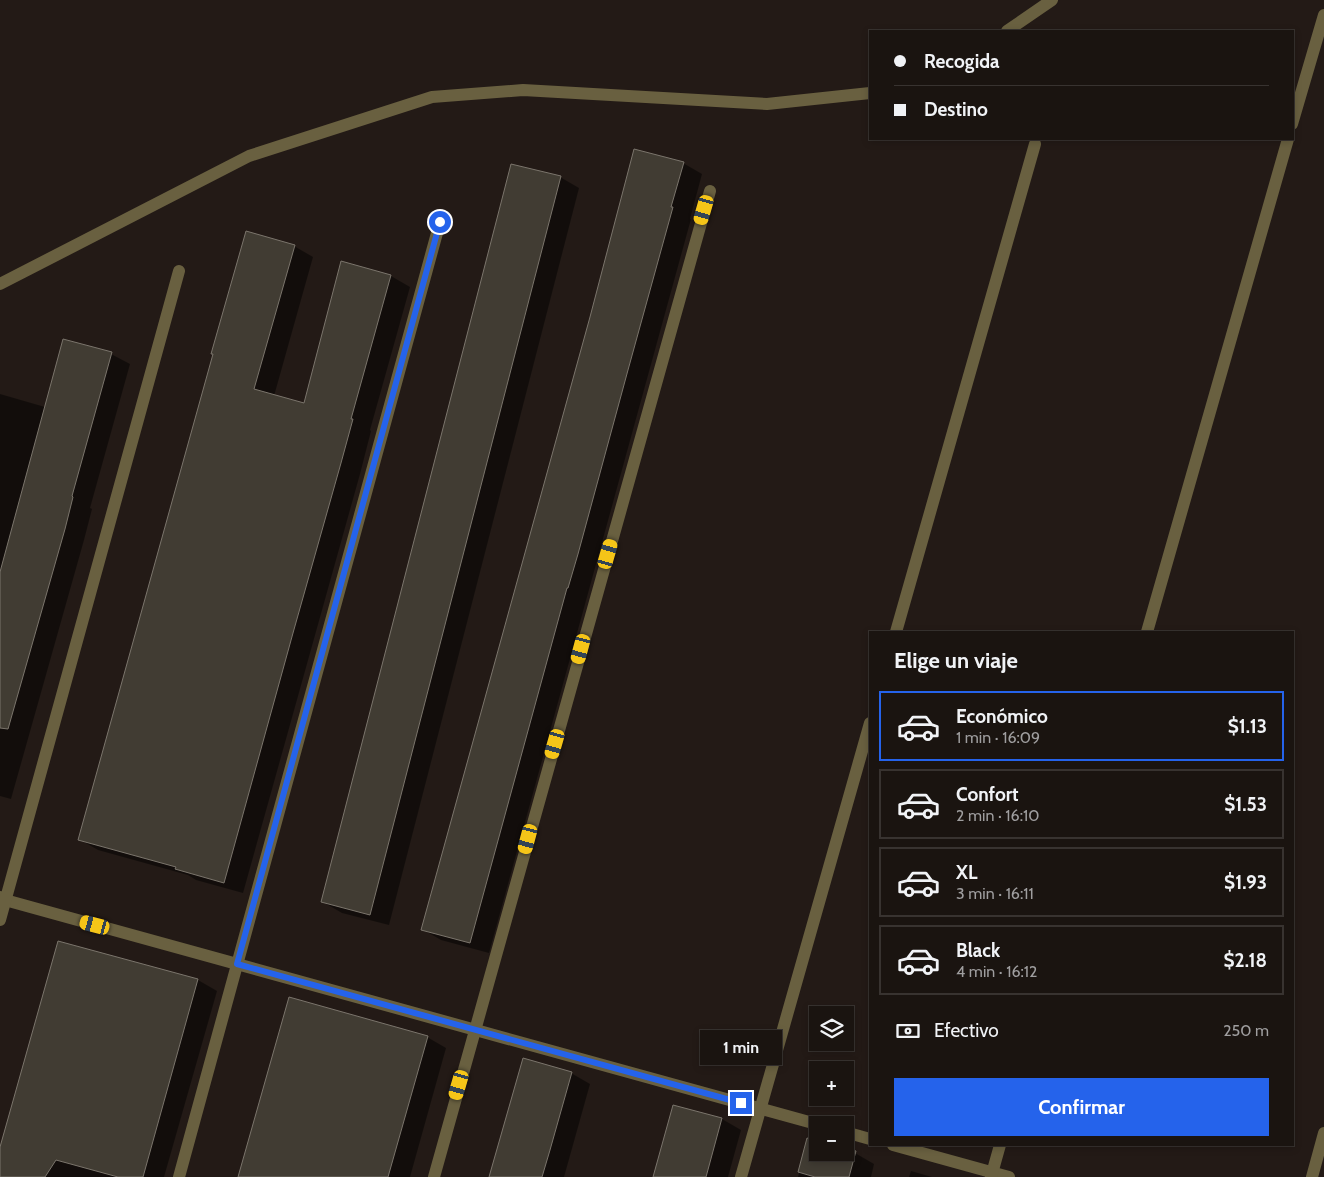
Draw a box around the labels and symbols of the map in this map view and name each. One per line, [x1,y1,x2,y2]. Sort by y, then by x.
car [692,194,715,226]
route start [429,211,451,233]
car [596,538,619,570]
car [569,633,592,665]
car [543,728,566,760]
car [516,823,539,855]
car [78,914,111,936]
callout: 1 min [700,1030,782,1066]
car [447,1069,470,1101]
route end [730,1092,752,1114]

